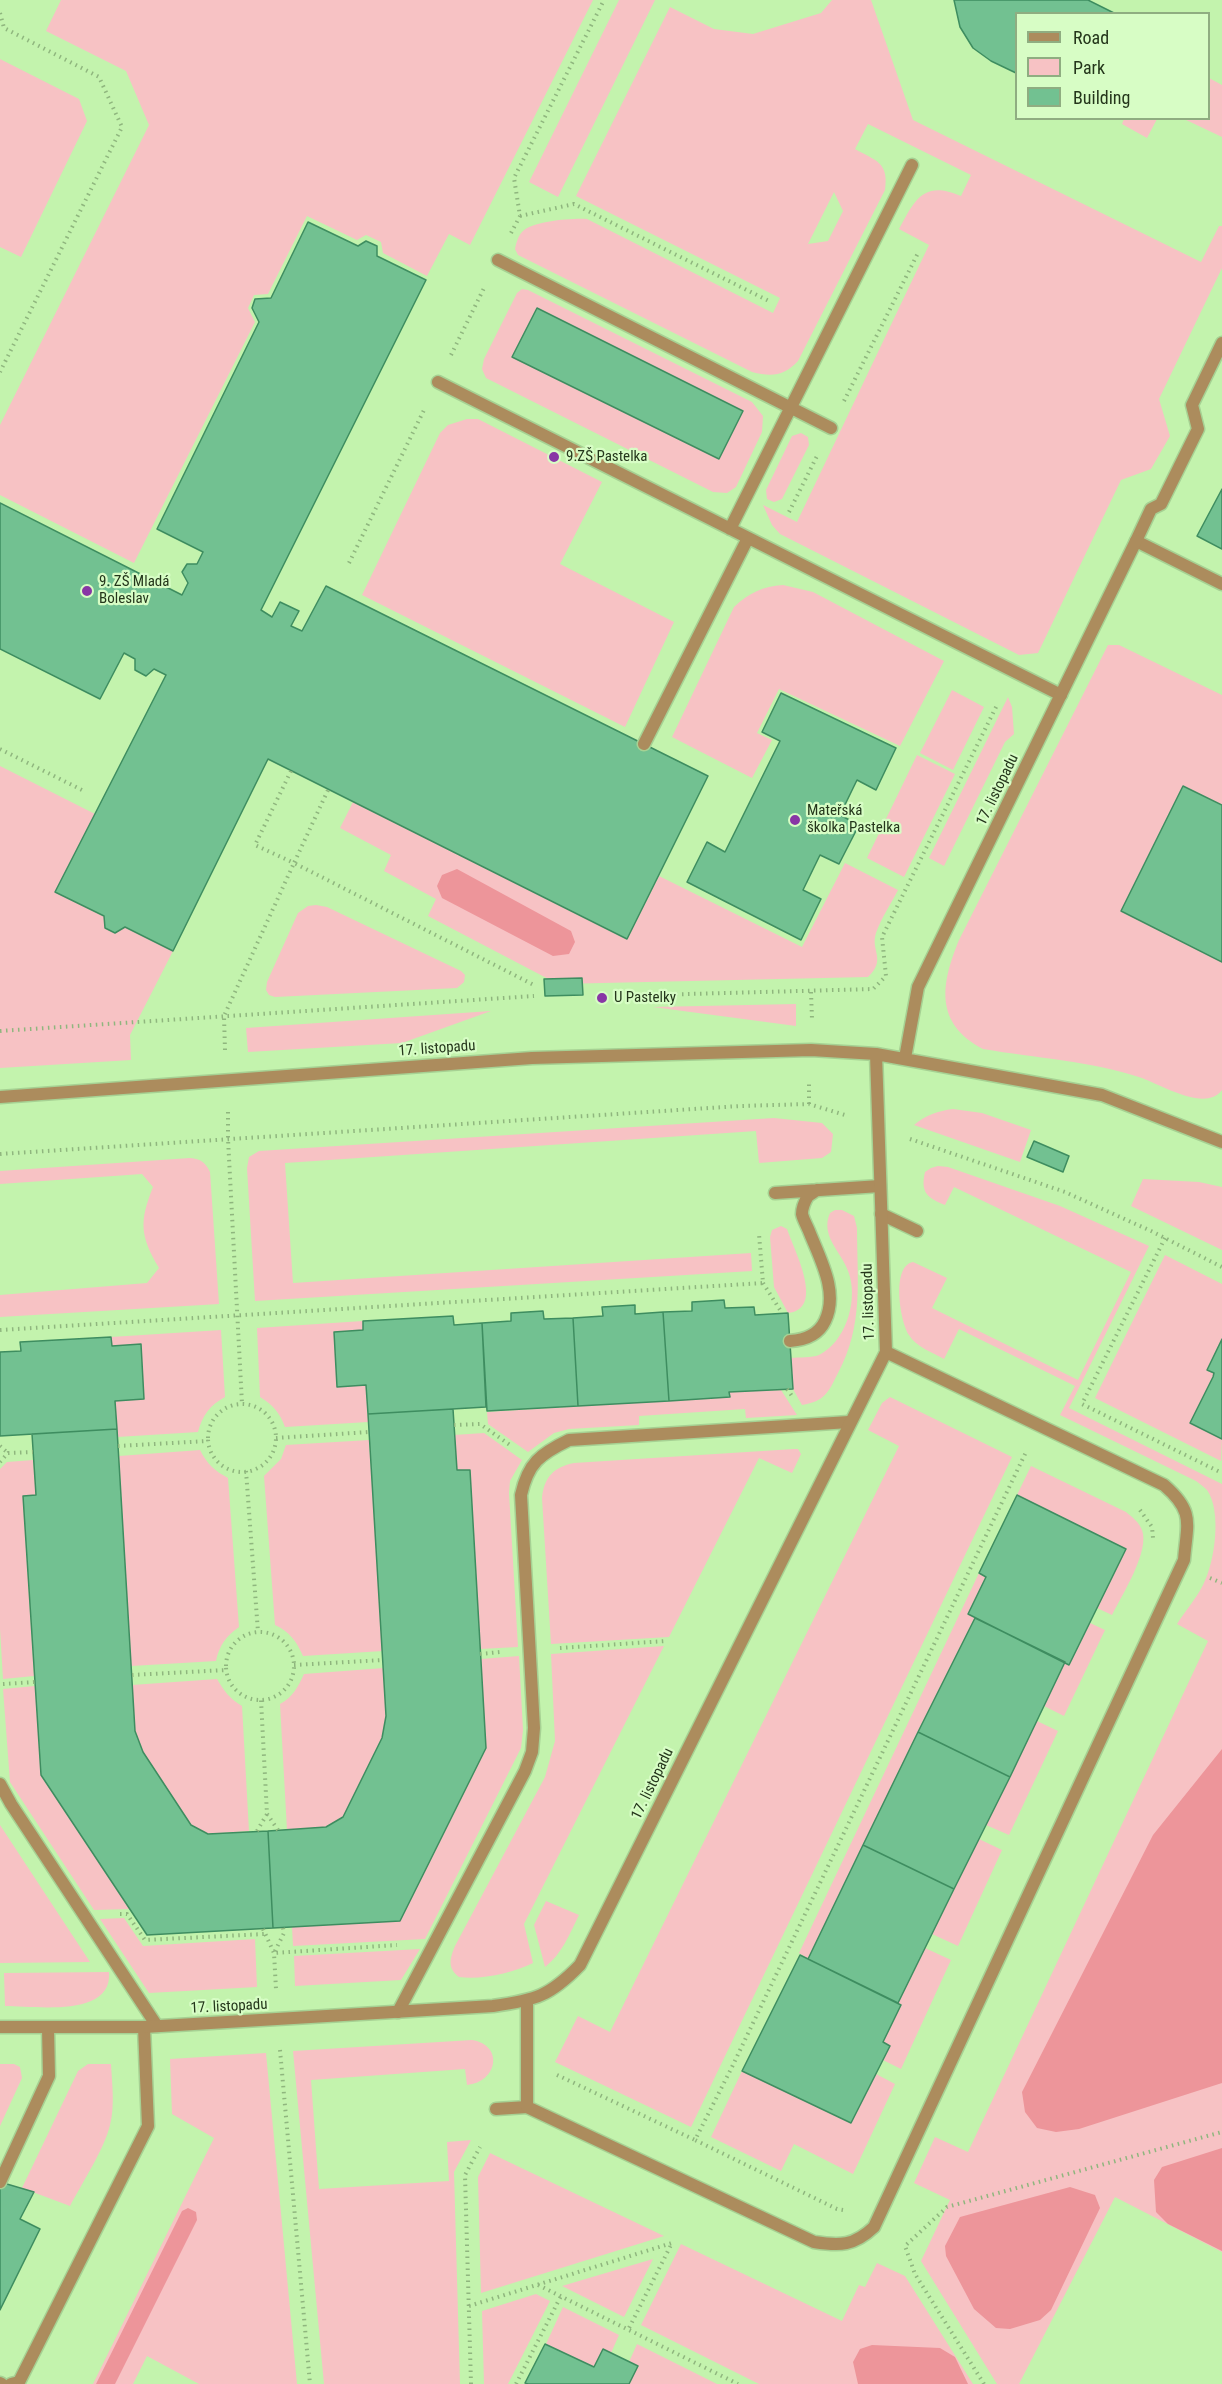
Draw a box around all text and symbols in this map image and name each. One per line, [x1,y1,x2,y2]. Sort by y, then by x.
legend [1015,12,1210,120]
text: Road [1073,27,1109,48]
text: Park [1073,57,1105,78]
text: Building [1073,87,1130,108]
place label: 9.ZŠ Pastelka [566,448,648,466]
marker: 9.ZŠ Pastelka [547,450,561,464]
place label: 9. ZŠ Mladá Boleslav [99,573,169,608]
marker: 9. ZŠ Mladá Boleslav [80,584,94,598]
street label: 17. listopadu [973,751,1023,829]
place label: Mateřská školka Pastelka [807,802,900,837]
marker: Mateřská školka Pastelka [788,813,802,827]
place label: U Pastelky [614,989,676,1007]
marker: U Pastelky [595,991,609,1005]
street label: 17. listopadu [398,1037,476,1061]
street label: 17. listopadu [859,1263,879,1341]
street label: 17. listopadu [628,1745,678,1823]
street label: 17. listopadu [190,1996,268,2018]

